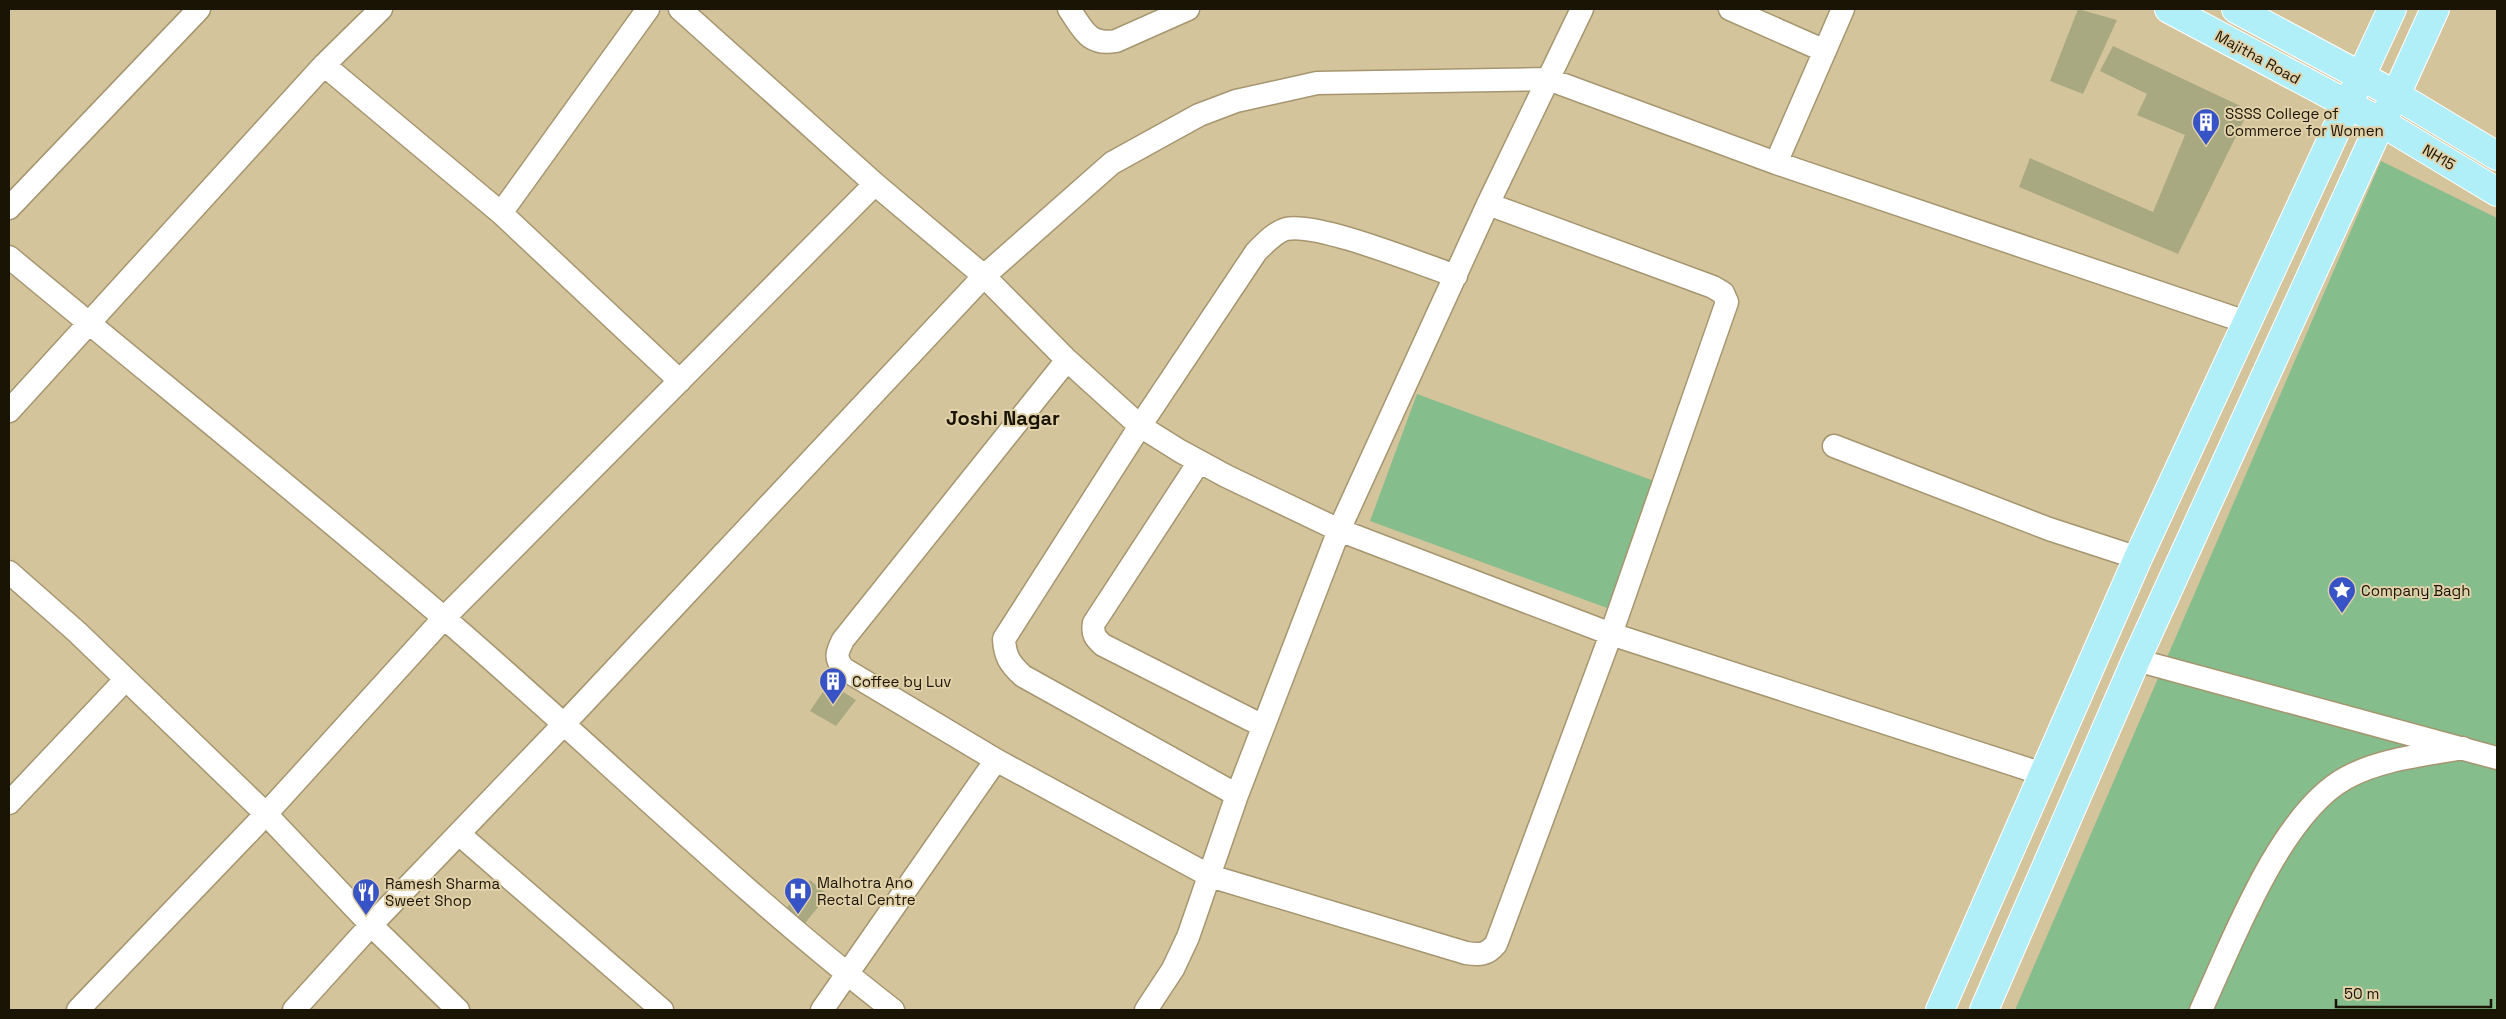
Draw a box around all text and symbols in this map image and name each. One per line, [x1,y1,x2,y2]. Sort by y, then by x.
street label: Majitha Road [2212,26,2304,88]
place label: SSSS College of Commerce for Women [2225,104,2384,140]
building icon: SSSS College of Commerce for Women [2191,107,2221,146]
street label: NH15 [2419,140,2459,174]
district label: Joshi Nagar [946,405,1060,431]
place icon: Company Bagh [2327,575,2357,614]
place label: Company Bagh [2361,581,2470,600]
building icon: Coffee by Luv [818,666,848,705]
place label: Coffee by Luv [852,672,951,691]
place label: Malhotra Ano Rectal Centre [817,873,916,909]
place label: Ramesh Sharma Sweet Shop [385,874,500,910]
hospital icon: Malhotra Ano Rectal Centre [783,876,813,915]
restaurant icon: Ramesh Sharma Sweet Shop [351,877,381,916]
scale bar [2336,976,2491,1008]
text: 50 m [2344,984,2379,1003]

